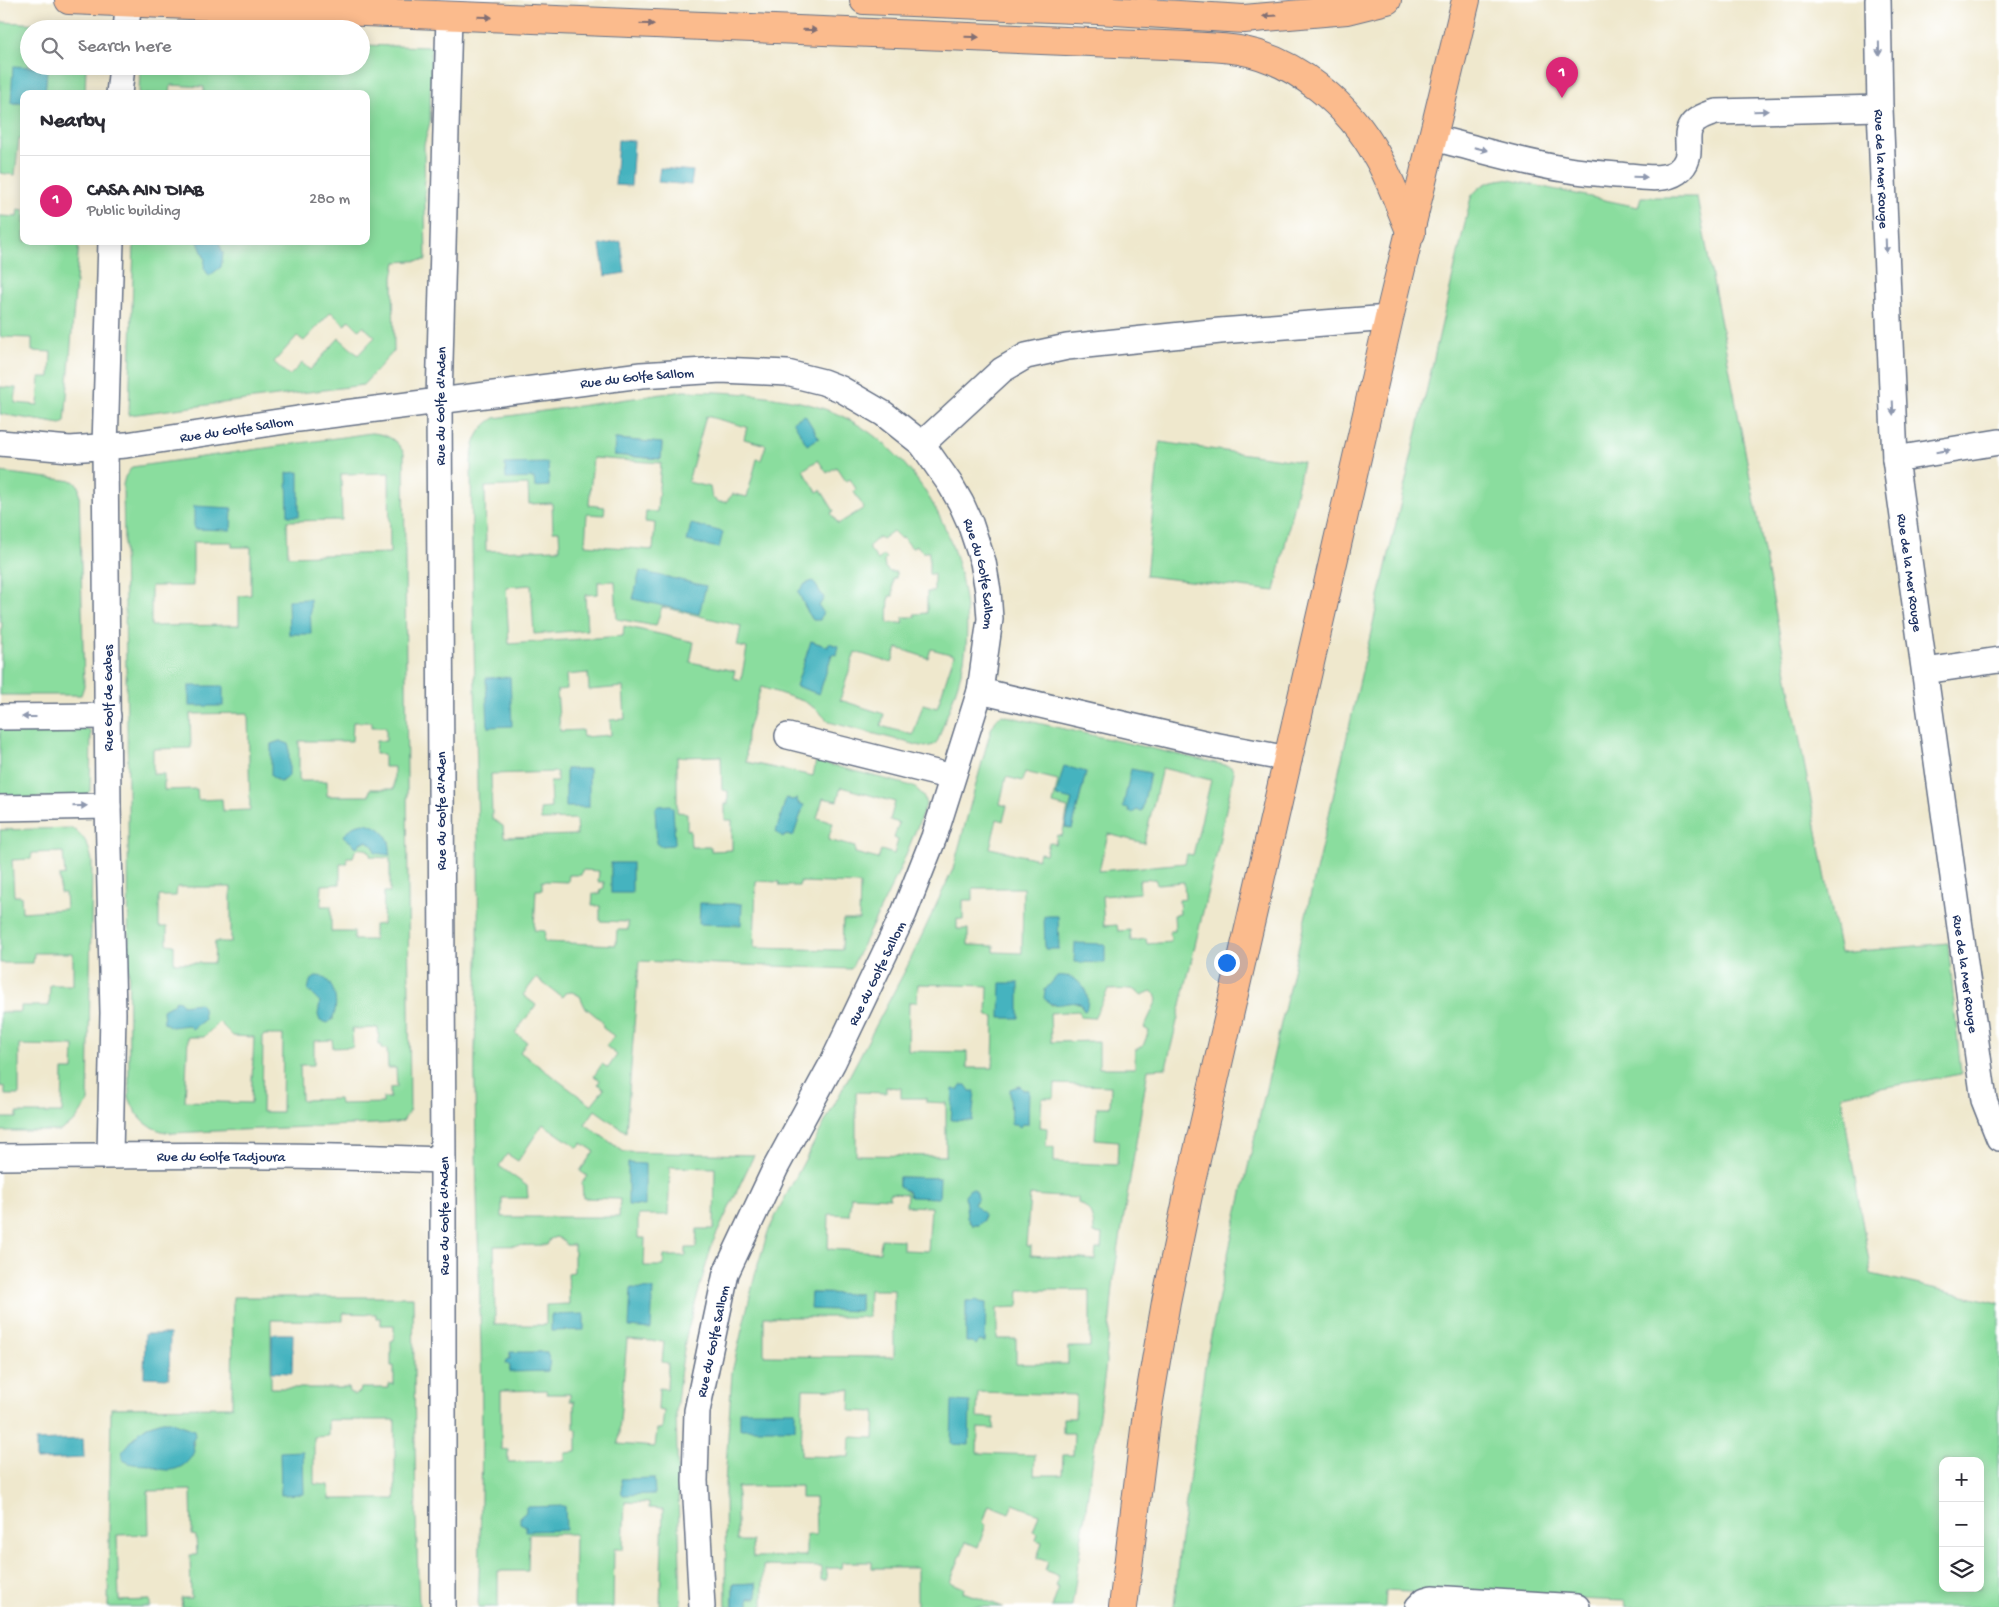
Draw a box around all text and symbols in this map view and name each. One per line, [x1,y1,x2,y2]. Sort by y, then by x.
one-way arrow [477,13,493,21]
one-way arrow [1262,13,1278,21]
search box [20,20,370,75]
one-way arrow [640,20,656,28]
one-way arrow [802,27,818,35]
one-way arrow [964,33,980,41]
icon: search [38,34,66,62]
text: Search here [78,36,172,59]
one-way arrow [1875,41,1883,57]
pin: 1 [1546,57,1578,98]
one-way arrow [1753,107,1769,115]
street label: Rue de la Mer Rouge [1869,109,1891,230]
text: Nearby [40,110,105,135]
one-way arrow [1473,145,1488,153]
one-way arrow [1633,173,1649,181]
text: CASA AIN DIAB [87,180,204,203]
text: 1 [53,191,59,210]
text: 280 m [309,191,350,210]
text: Public building [87,203,181,222]
one-way arrow [1882,238,1890,254]
street label: Rue du Golfe d'Aden [433,346,451,465]
street label: Rue du Golfe Sallom [579,366,695,394]
one-way arrow [1889,401,1897,417]
street label: Rue du Golfe Sallom [179,414,295,448]
one-way arrow [1935,447,1951,455]
street label: Rue de la Mer Rouge [1892,513,1925,634]
street label: Rue du Golfe Sallom [958,516,996,631]
street label: Rue Golf de Gabes [101,644,118,751]
one-way arrow [21,713,37,721]
street label: Rue du Golfe d'Aden [434,751,451,870]
one-way arrow [72,802,88,810]
street label: Rue de la Mer Rouge [1947,914,1981,1035]
street label: Rue du Golfe Sallom [846,919,911,1029]
your location [1214,950,1240,976]
street label: Rue du Golfe Tadjoura [157,1149,287,1167]
street label: Rue du Golfe d'Aden [437,1156,454,1275]
street label: Rue du Golfe Sallom [694,1284,735,1399]
map controls [1939,1457,1984,1592]
button: + [1939,1457,1984,1502]
button: − [1939,1502,1984,1547]
button: layers [1939,1547,1984,1592]

